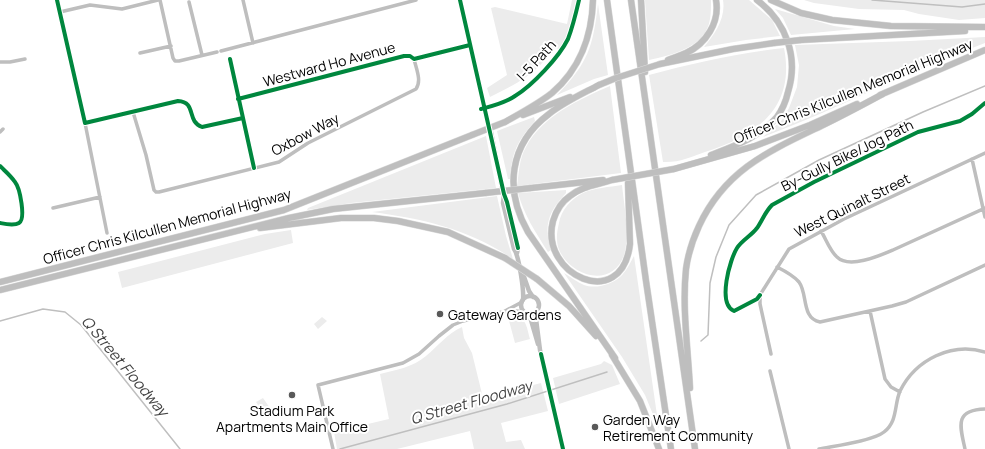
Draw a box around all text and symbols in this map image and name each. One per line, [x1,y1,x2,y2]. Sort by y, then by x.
street label: Officer Chris Kilcullen Memorial Highway [731,34,976,148]
street label: I-5 Path [512,35,560,85]
street label: Westward Ho Avenue [261,37,397,91]
street label: Oxbow Way [268,108,343,160]
street label: By-Gully Bike/Jog Path [778,115,916,195]
street label: West Quinalt Street [791,169,913,241]
street label: Officer Chris Kilcullen Memorial Highway [41,183,294,268]
place label: Gateway Gardens [448,305,561,324]
marker: Gateway Gardens [435,309,445,319]
water label: Q Street Floodway [77,311,175,422]
water label: Q Street Floodway [408,374,536,429]
marker: Stadium Park Apartments Main Office [287,390,297,400]
place label: Stadium Park Apartments Main Office [216,401,368,436]
place label: Garden Way Retirement Community [603,410,754,445]
marker: Garden Way Retirement Community [590,422,600,432]

